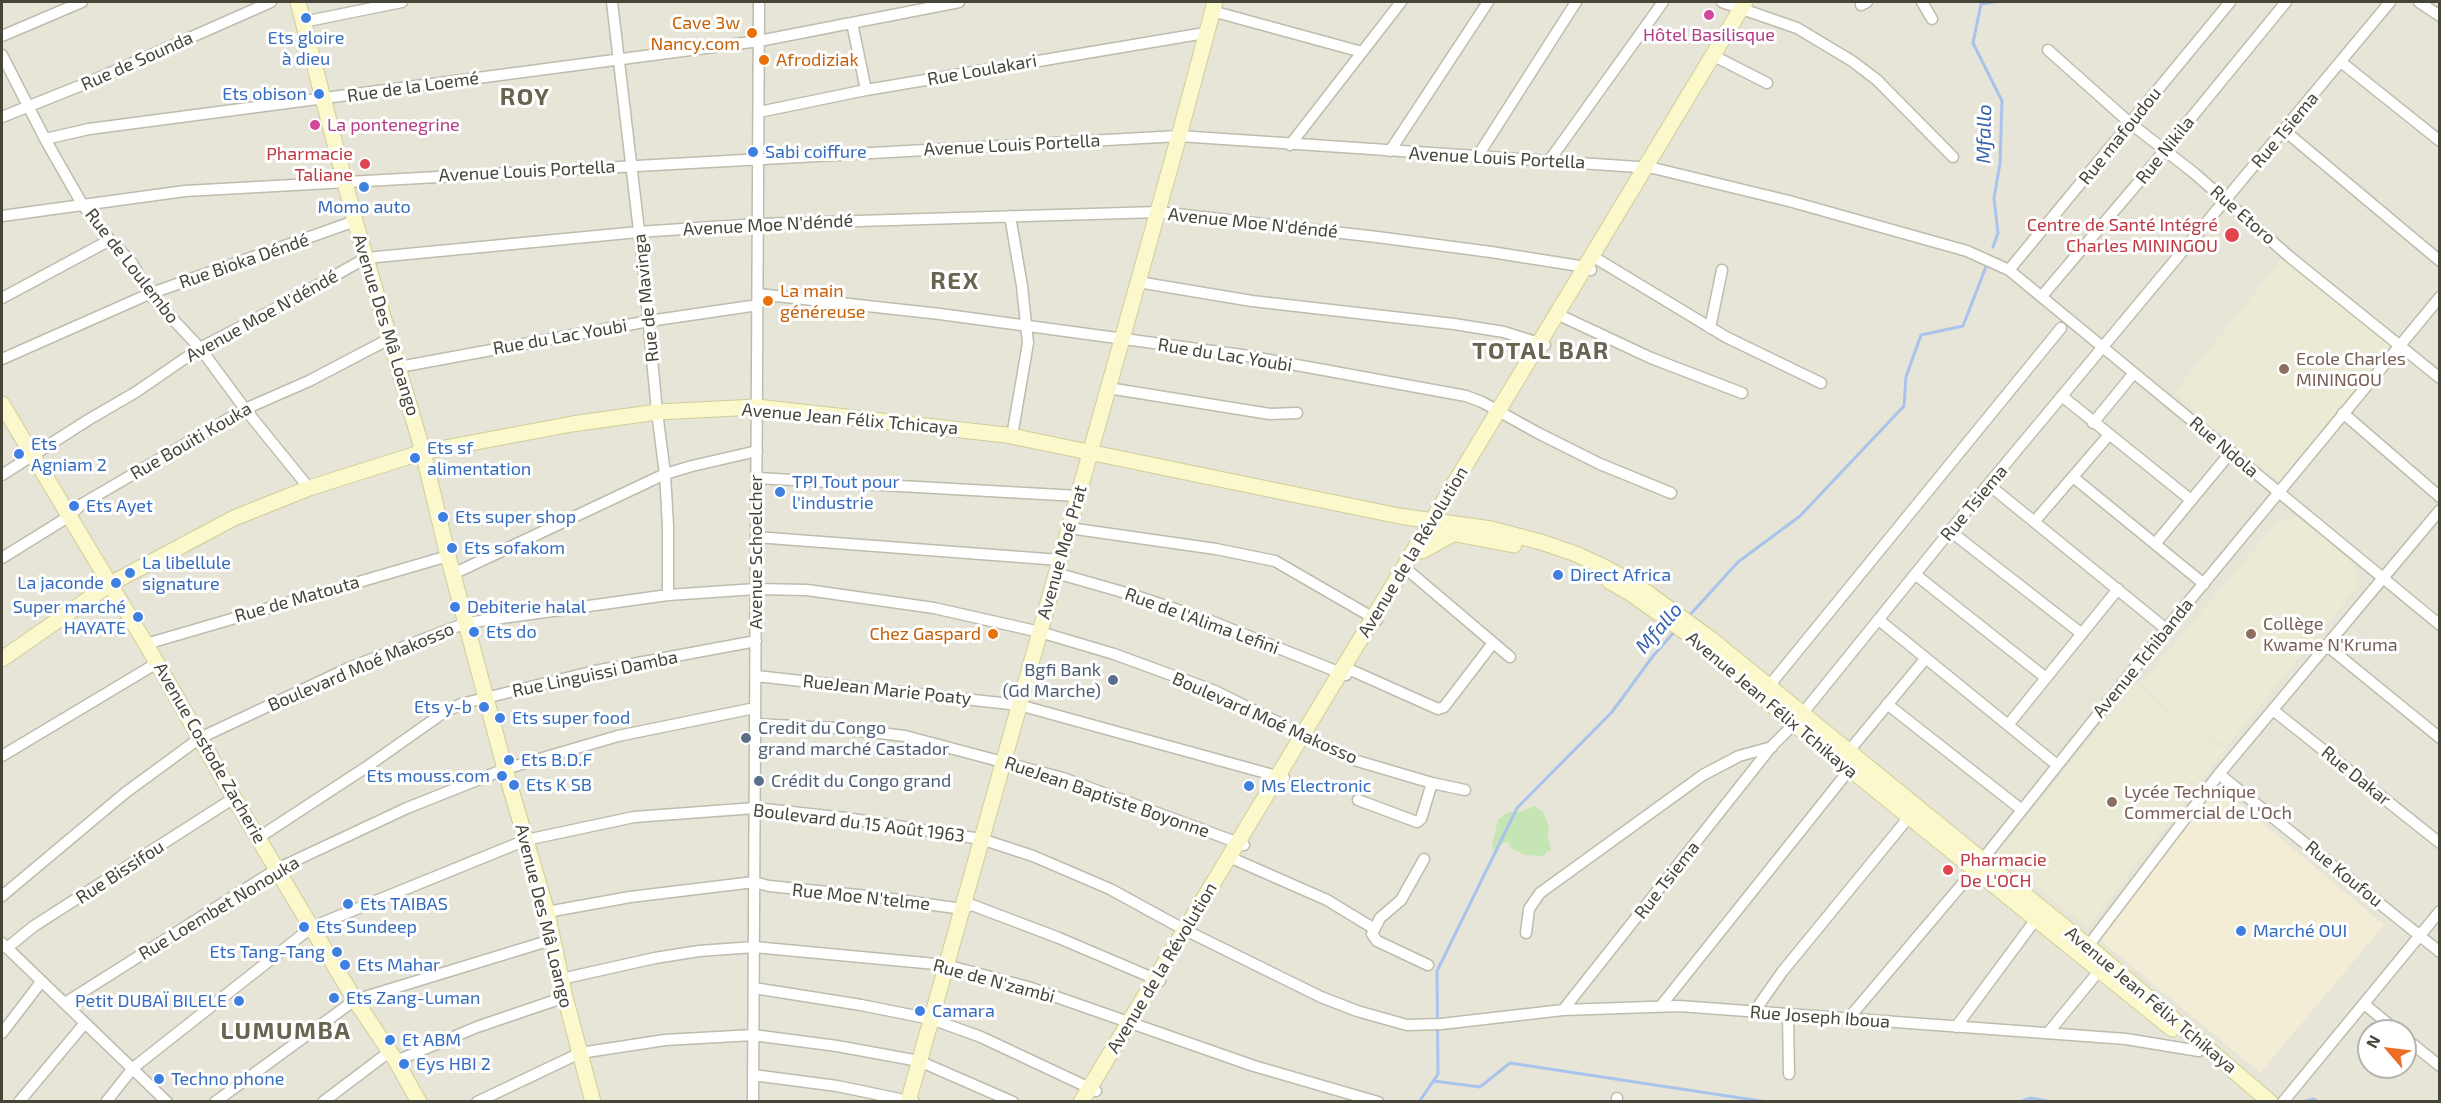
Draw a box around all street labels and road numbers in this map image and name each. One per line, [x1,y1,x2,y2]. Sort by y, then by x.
street label: Rue de Sounda [78,27,196,95]
street label: Rue Loulakari [926,50,1038,90]
street label: Rue de la Loemé [346,67,480,107]
street label: Rue mafoudou [2074,83,2166,189]
street label: Rue Tsiema [2247,88,2323,172]
street label: Rue Nikila [2131,112,2199,188]
street label: Avenue Louis Portella [923,130,1101,160]
street label: Avenue Louis Portella [1408,143,1586,173]
street label: Avenue Louis Portella [438,156,616,186]
street label: Rue Etoro [2206,181,2280,249]
street label: Avenue Moe N'déndé [1167,203,1339,243]
street label: Rue de Loulembo [80,204,184,328]
street label: Avenue Moe N'déndé [682,210,854,240]
street label: Rue Bioka Déndé [176,229,312,293]
street label: Avenue Des Mâ Loango [348,232,424,418]
street label: Rue de Mavinga [629,233,663,363]
street label: Avenue Moe N'déndé [182,265,342,367]
street label: Rue du Lac Youbi [491,315,629,359]
street label: Rue du Lac Youbi [1156,334,1294,376]
street label: Rue Bouiti Kouka [127,398,255,484]
street label: Avenue Jean Félix Tchicaya [741,399,959,439]
street label: Rue Ndola [2185,412,2263,482]
street label: Rue Tsiema [1936,461,2012,545]
street label: Avenue de la Révolution [1353,463,1473,641]
street label: Avenue Schoelcher [745,474,767,630]
street label: Avenue Moé Prat [1033,482,1091,622]
street label: Rue de Matouta [232,571,362,627]
street label: Rue de l'Alima Lefini [1122,583,1282,659]
street label: Avenue Tchibanda [2088,594,2198,722]
street label: Boulevard Moé Makosso [265,618,457,716]
street label: Avenue Jean Félix Tchikaya [1682,627,1862,783]
street label: Rue Linguissi Damba [510,646,680,702]
street label: Avenue Costode Zacherie [149,659,271,847]
street label: Boulevard Moé Makosso [1169,667,1361,769]
street label: RueJean Marie Poaty [802,670,972,710]
street label: Rue Dakar [2317,741,2395,811]
street label: RueJean Baptiste Boyonne [1002,752,1212,842]
street label: Boulevard du 15 Août 1963 [752,799,966,847]
street label: Avenue Des Mâ Loango [511,822,577,1010]
street label: Rue Bissifou [72,836,168,908]
street label: Rue Koufou [2301,836,2387,912]
street label: Rue Tsiema [1630,837,1704,923]
street label: Rue Loembet Nonouka [135,851,303,965]
street label: Rue Moe N'telme [791,879,931,915]
street label: Avenue de la Révolution [1102,879,1222,1057]
street label: Avenue Jean Félix Tchikaya [2061,922,2241,1078]
street label: Rue de N'zambi [931,954,1057,1008]
street label: Rue Joseph Iboua [1749,1001,1891,1033]

